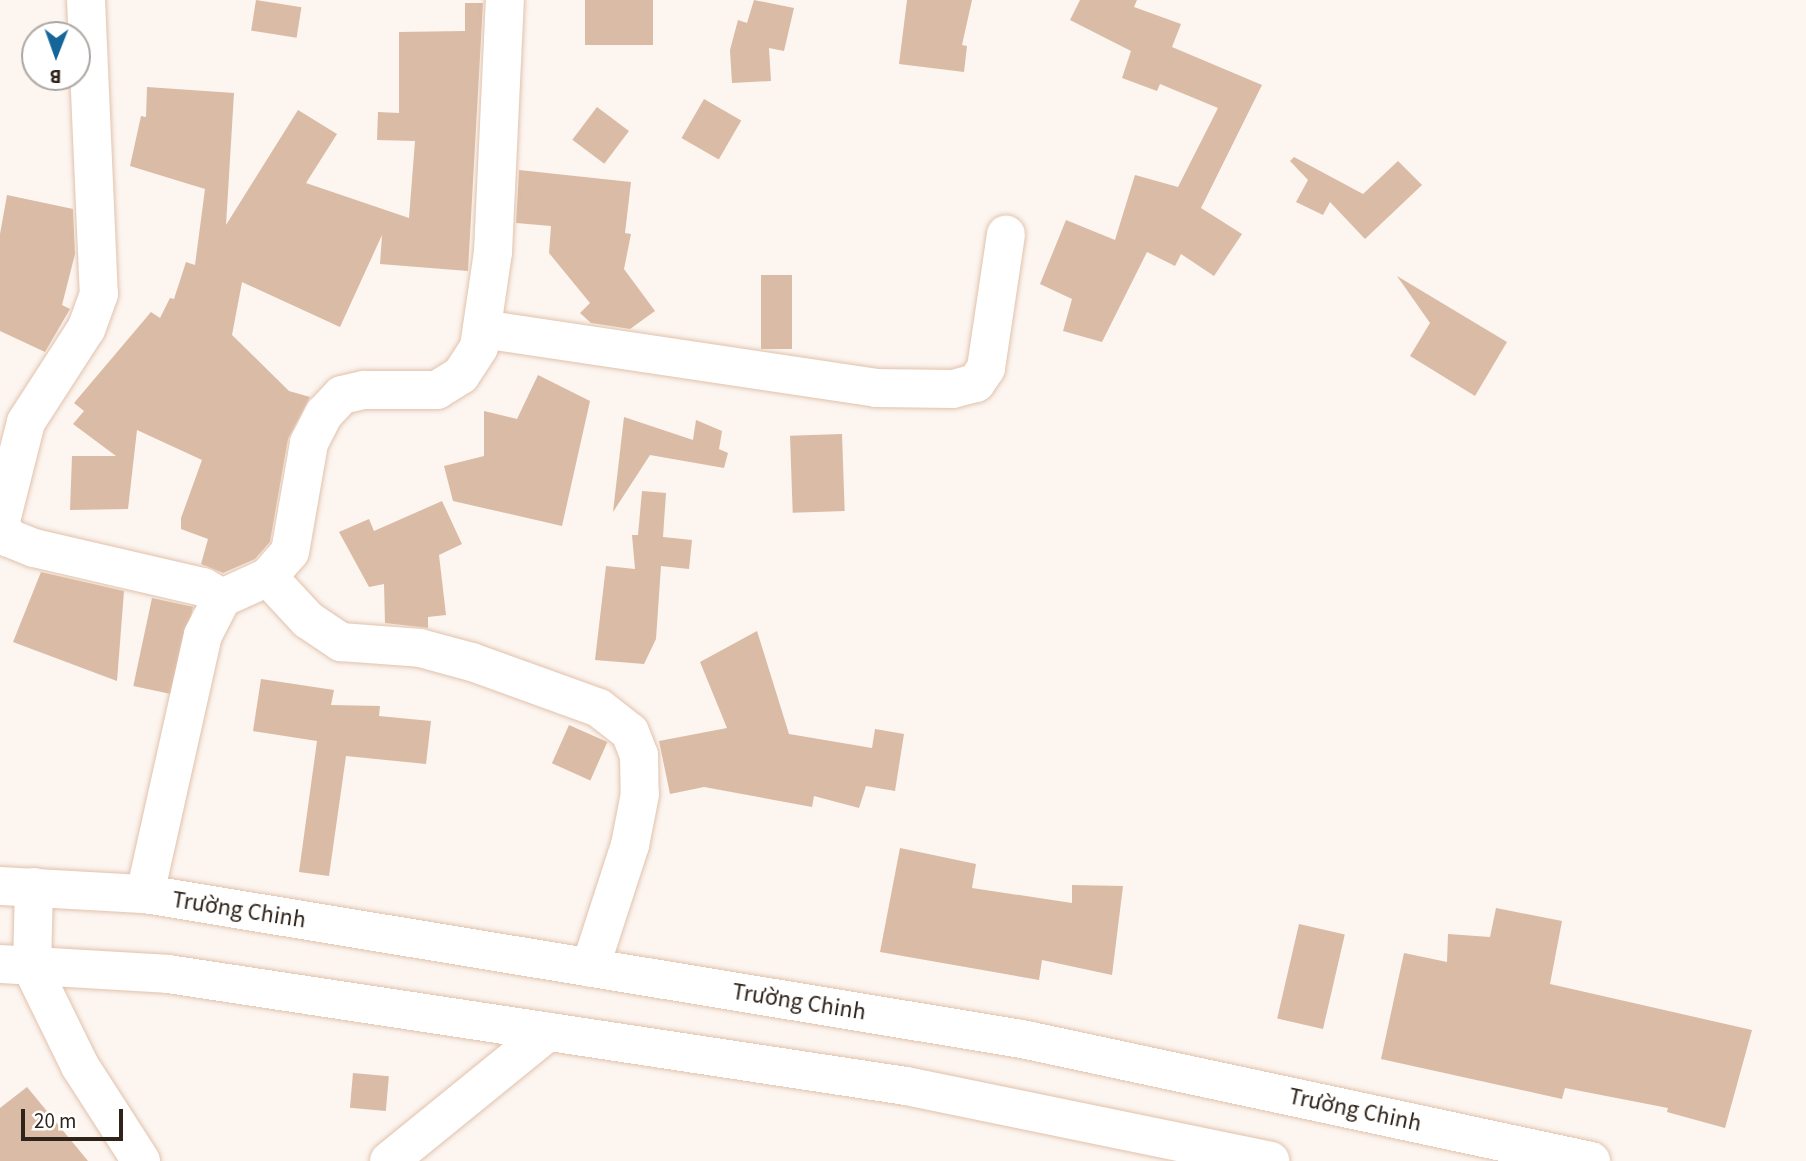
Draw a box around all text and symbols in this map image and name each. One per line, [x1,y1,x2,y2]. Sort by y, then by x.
north arrow [21,21,91,91]
text: B [50,62,62,89]
street label: Trường Chinh [170,885,308,935]
street label: Trường Chinh [730,977,868,1027]
street label: Trường Chinh [1286,1082,1424,1138]
scale bar [24,1094,126,1138]
text: 20 m [34,1106,76,1136]

